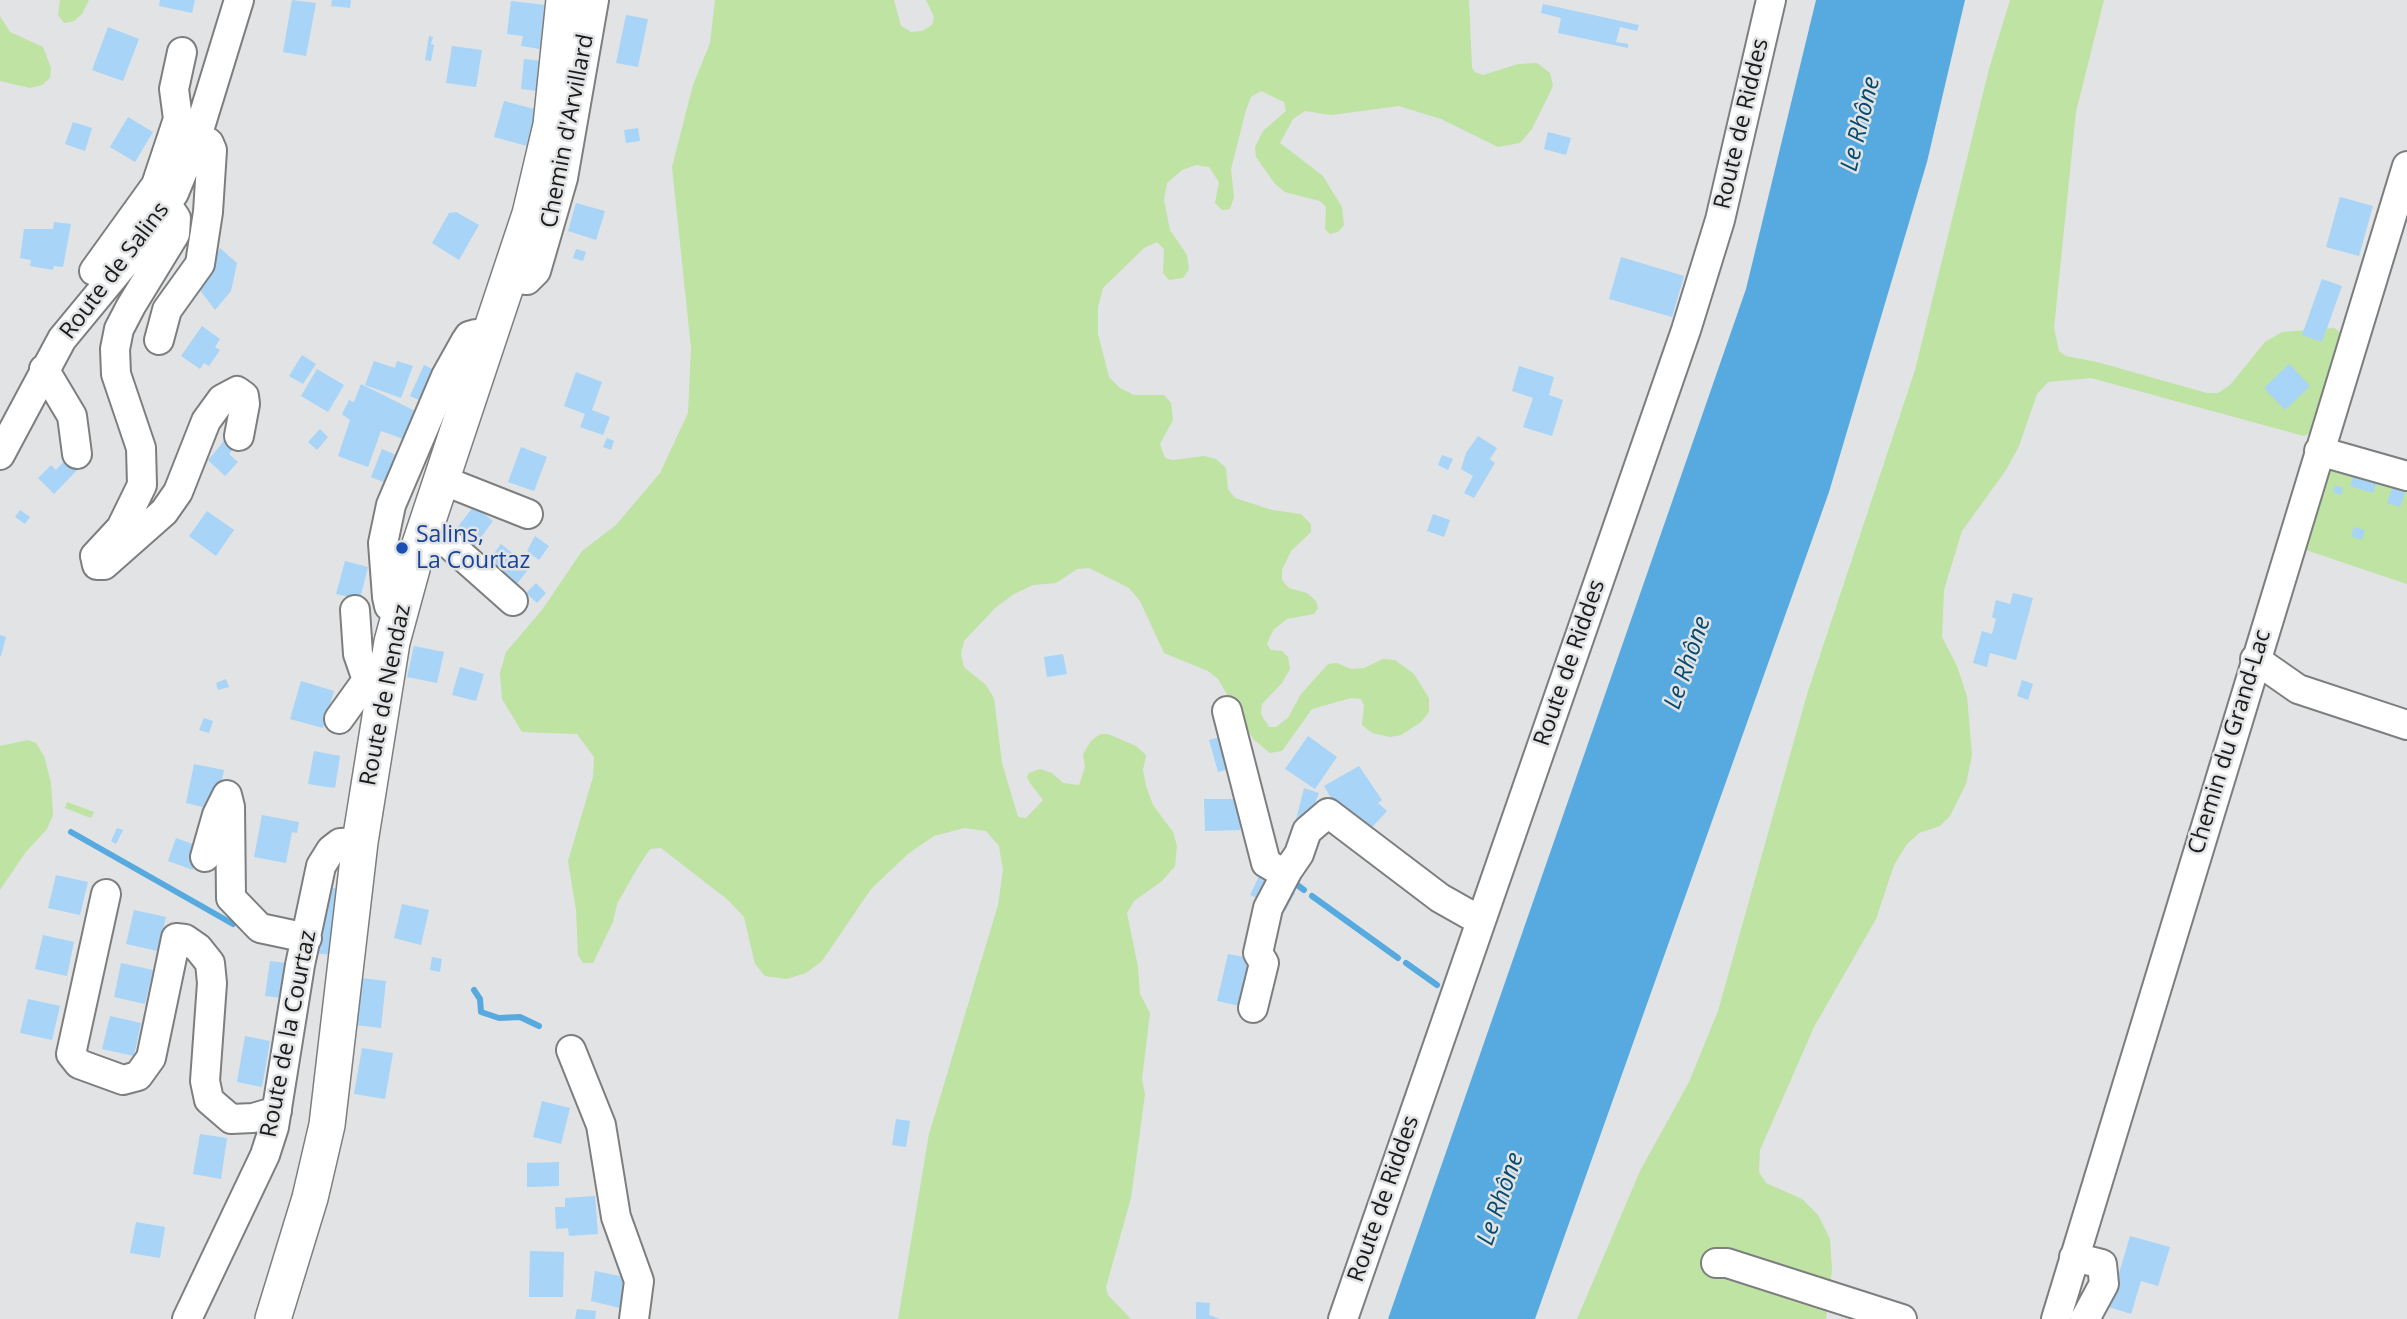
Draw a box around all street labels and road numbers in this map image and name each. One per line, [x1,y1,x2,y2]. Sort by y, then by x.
street label: Chemin d'Arvillard [536,32,600,230]
street label: Route de Riddes [1709,36,1775,212]
street label: Route de Salins [55,197,175,345]
street label: Route de Riddes [1529,576,1611,750]
street label: Route de Nendaz [355,602,417,788]
street label: Chemin du Grand-Lac [2183,626,2277,858]
street label: Route de la Courtaz [255,928,323,1140]
street label: Route de Riddes [1343,1112,1425,1286]

